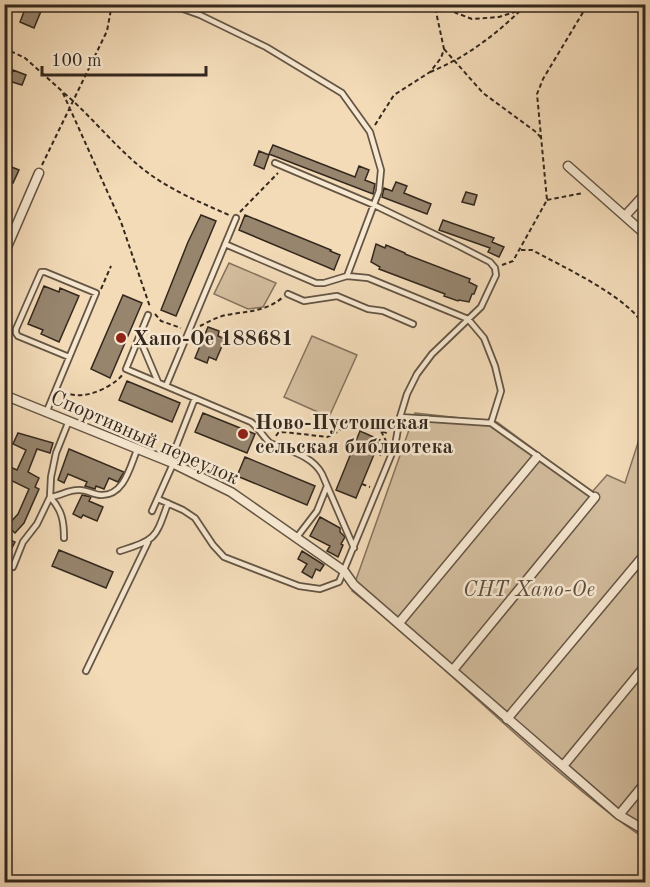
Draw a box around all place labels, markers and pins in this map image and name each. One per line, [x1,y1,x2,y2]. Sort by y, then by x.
place label: Хапо-Ое 188681 [133,329,293,350]
marker: Хапо-Ое 188681 [114,331,128,345]
place label: Ново-Пустошская сельская библиотека [255,413,454,458]
marker: Ново-Пустошская сельская библиотека [236,427,250,441]

